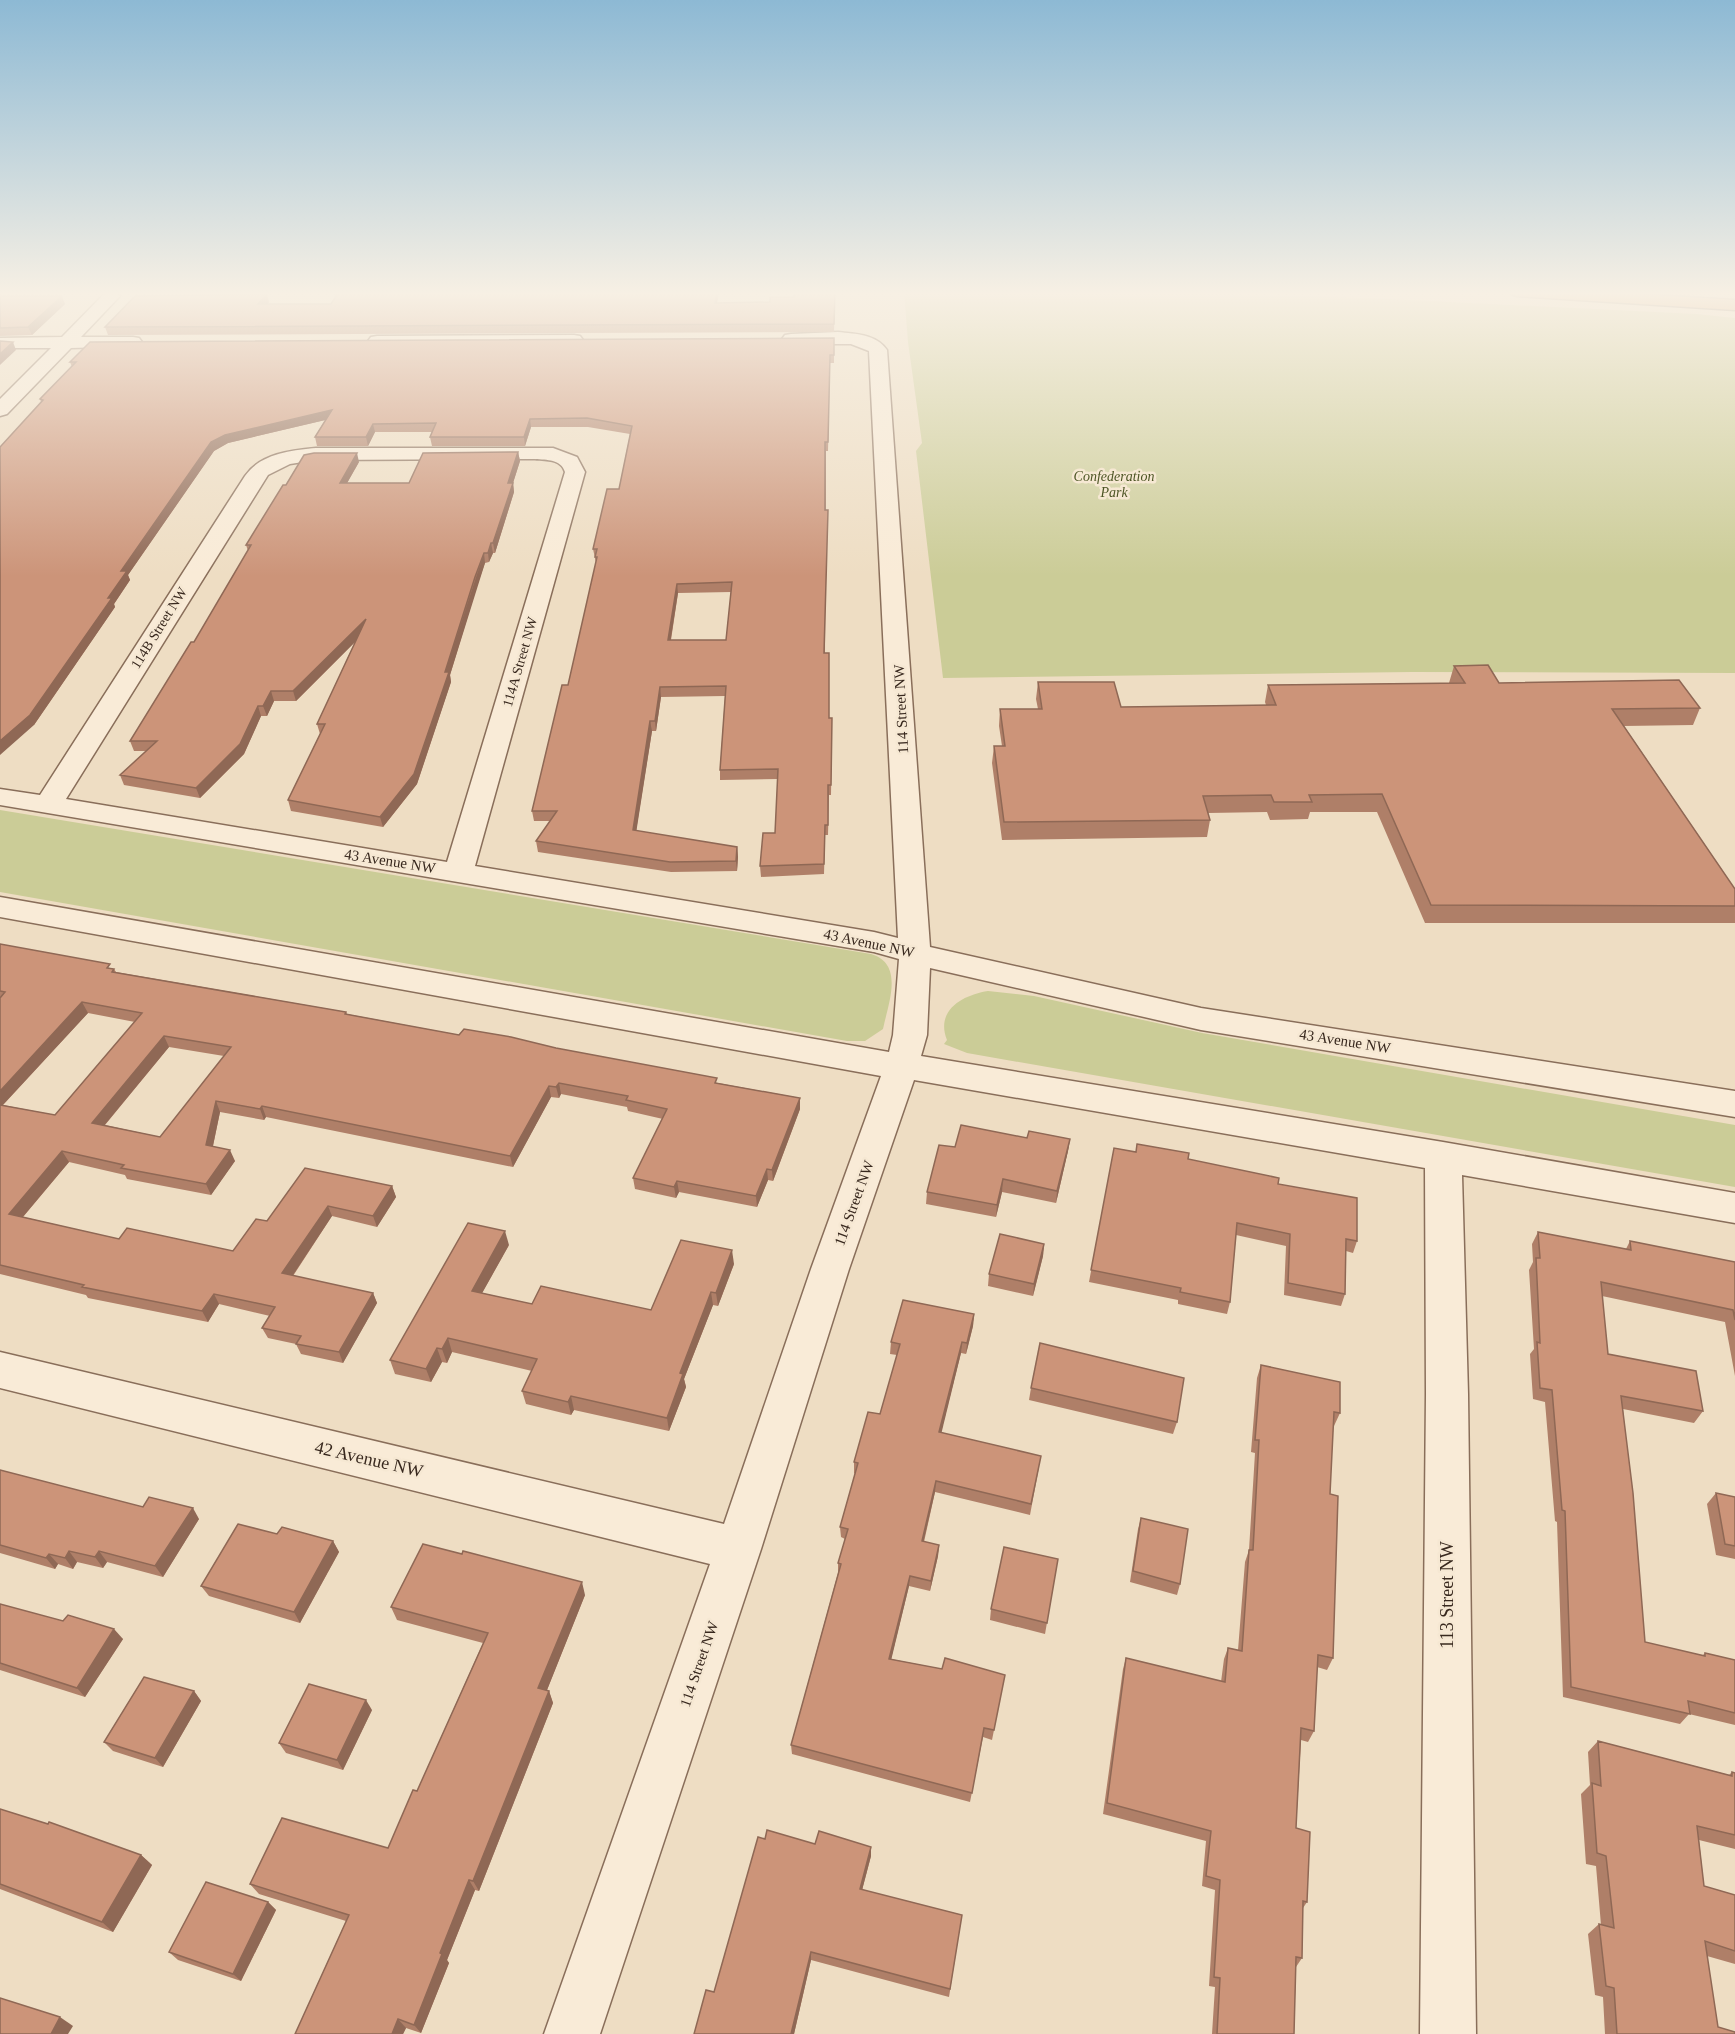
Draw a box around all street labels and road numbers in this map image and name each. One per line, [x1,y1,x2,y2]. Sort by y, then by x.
street label: 114B Street NW [128,584,190,671]
street label: 114A Street NW [500,615,540,709]
street label: 114 Street NW [891,663,911,754]
street label: 43 Avenue NW [343,846,438,876]
street label: 43 Avenue NW [822,926,917,961]
street label: 43 Avenue NW [1298,1026,1393,1056]
street label: 114 Street NW [831,1157,877,1248]
street label: 42 Avenue NW [313,1437,425,1481]
street label: 113 Street NW [1437,1541,1457,1649]
street label: 114 Street NW [677,1618,721,1709]

